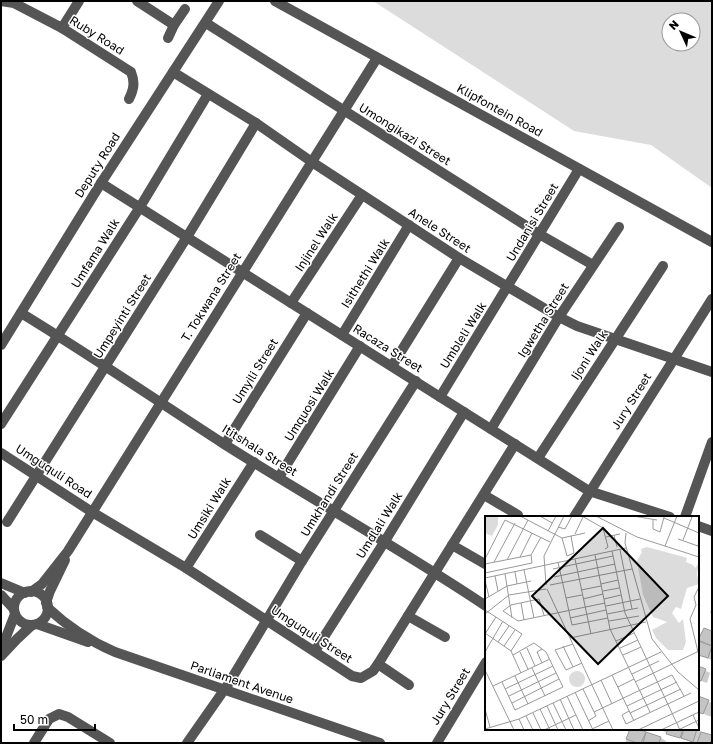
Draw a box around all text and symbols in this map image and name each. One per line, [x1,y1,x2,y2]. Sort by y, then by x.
street label: Ruby Road [67,12,127,58]
north arrow [661,12,701,52]
text: N [666,17,681,32]
street label: Klipfontein Road [454,80,546,140]
street label: Umongikazi Street [356,100,454,169]
street label: Deputy Road [71,130,123,200]
street label: Undanisi Street [503,180,561,264]
street label: Anele Street [406,204,474,256]
street label: Injinel Walk [291,210,341,274]
street label: Umfama Walk [68,215,122,291]
street label: Isithethi Walk [338,235,392,311]
street label: T. Tokwana Street [178,250,244,344]
street label: Umpeyinti Street [90,271,154,361]
street label: Igwetha Street [514,280,572,360]
street label: Umbleli Walk [437,299,490,371]
street label: Racaza Street [350,321,426,376]
street label: Ijoni Walk [567,327,611,383]
street label: Umyili Street [229,335,281,407]
street label: Umquosi Walk [281,366,337,444]
street label: Jury Street [608,370,654,432]
street label: Ititshala Street [219,421,301,479]
street label: Umguquli Road [13,441,95,501]
street label: Umkhandi Street [297,449,361,539]
street label: Umsiki Walk [184,474,234,542]
street label: Umdlali Walk [353,489,406,561]
inset map [485,516,699,730]
street label: Umguquli Street [268,602,356,666]
street label: Parliament Avenue [188,657,296,707]
street label: Jury Street [427,664,473,727]
scale bar [14,706,95,732]
text: 50 m [20,712,48,727]

